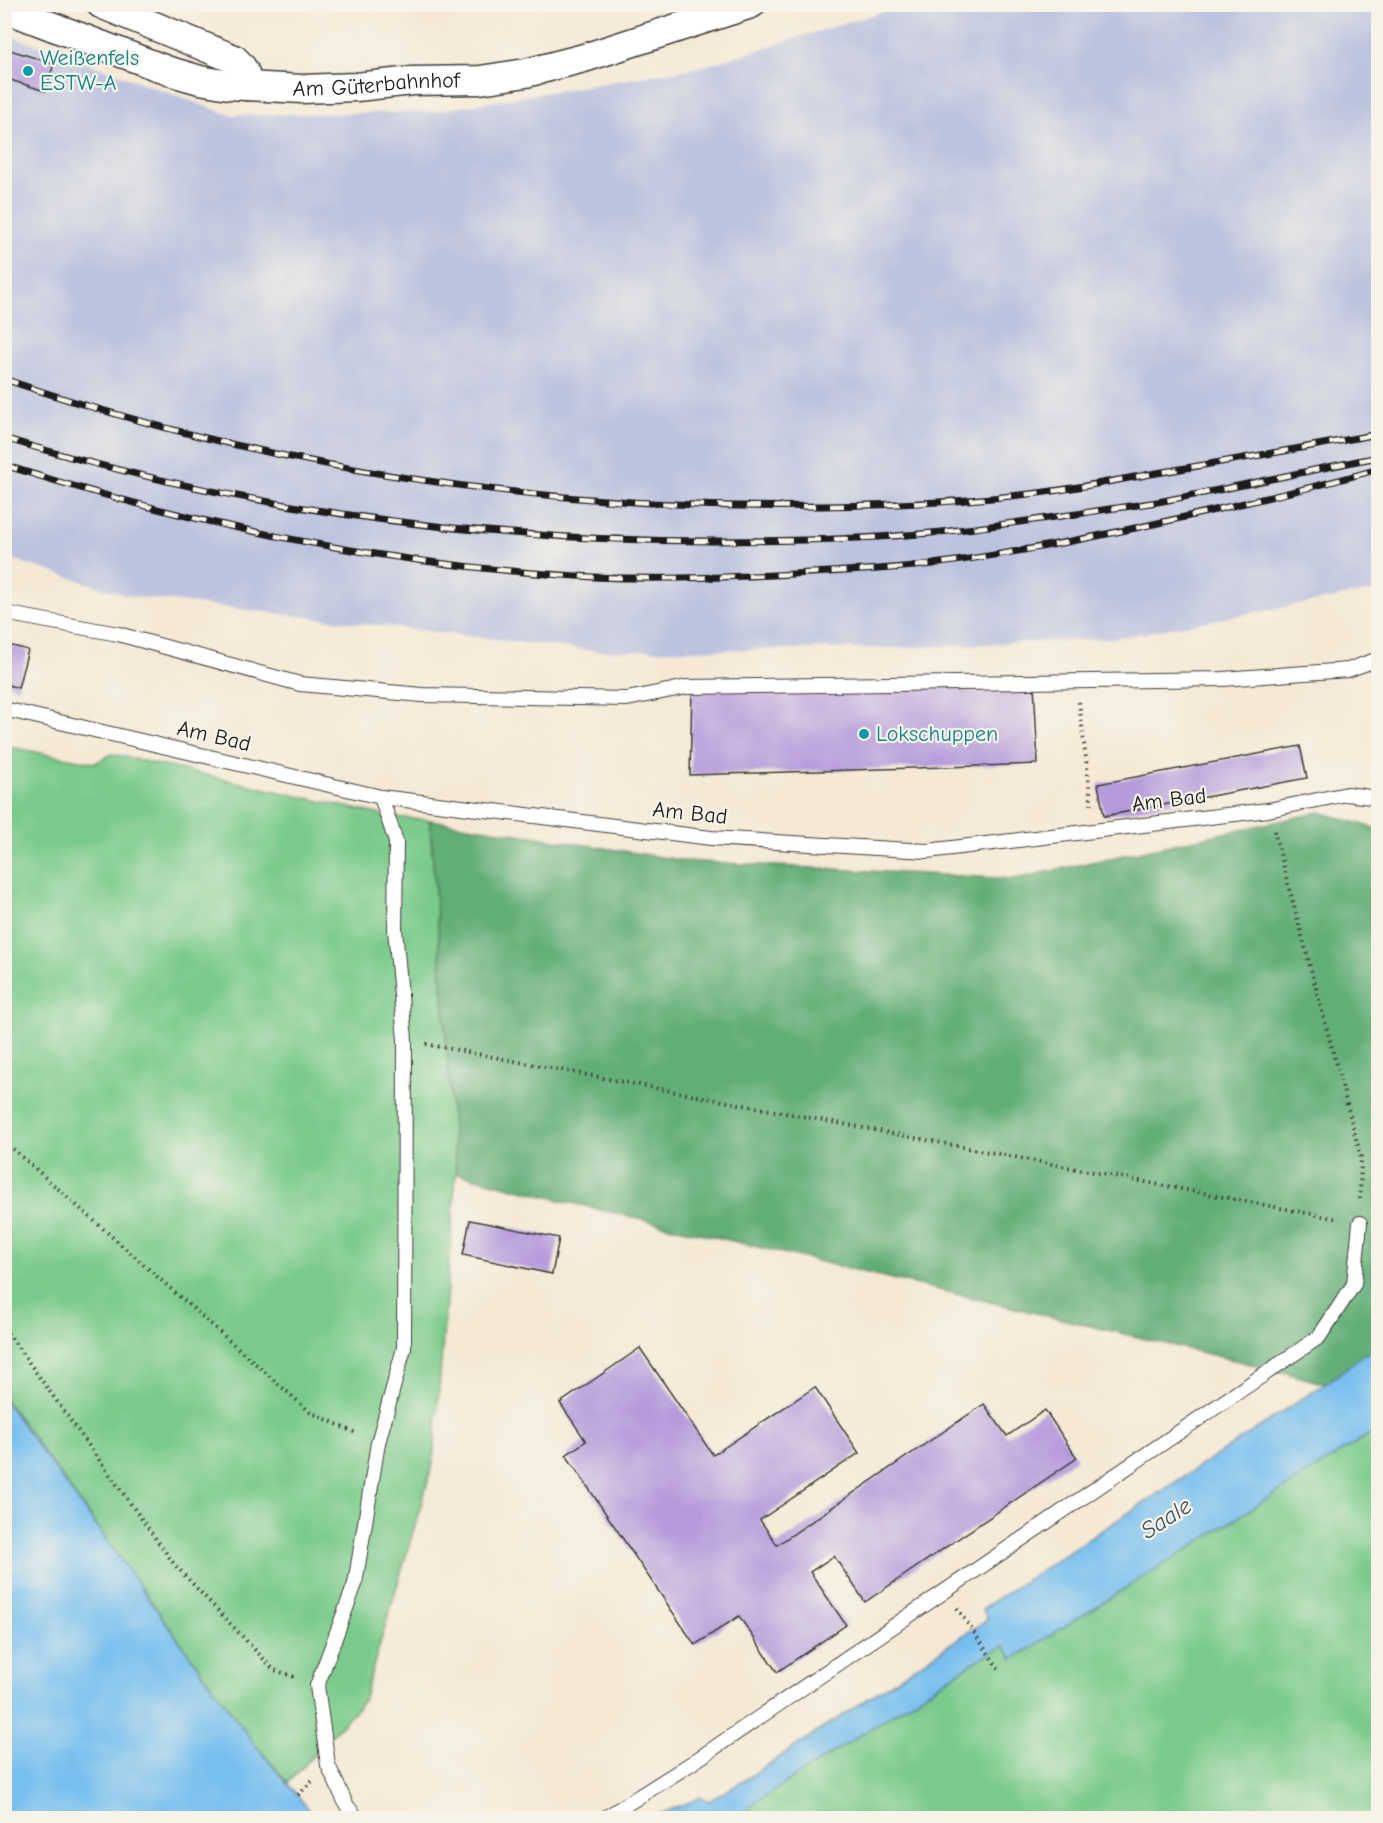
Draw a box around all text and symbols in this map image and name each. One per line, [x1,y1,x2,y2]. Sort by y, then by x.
place label: Weißenfels ESTW-A [40,45,139,96]
marker: Weißenfels ESTW-A [21,64,35,78]
street label: Am Güterbahnhof [292,67,462,102]
street label: Am Bad [175,715,253,757]
place label: Lokschuppen [876,721,998,747]
marker: Lokschuppen [857,727,871,741]
street label: Am Bad [1130,783,1208,817]
street label: Am Bad [651,796,729,830]
water label: Saale [1135,1491,1197,1545]

